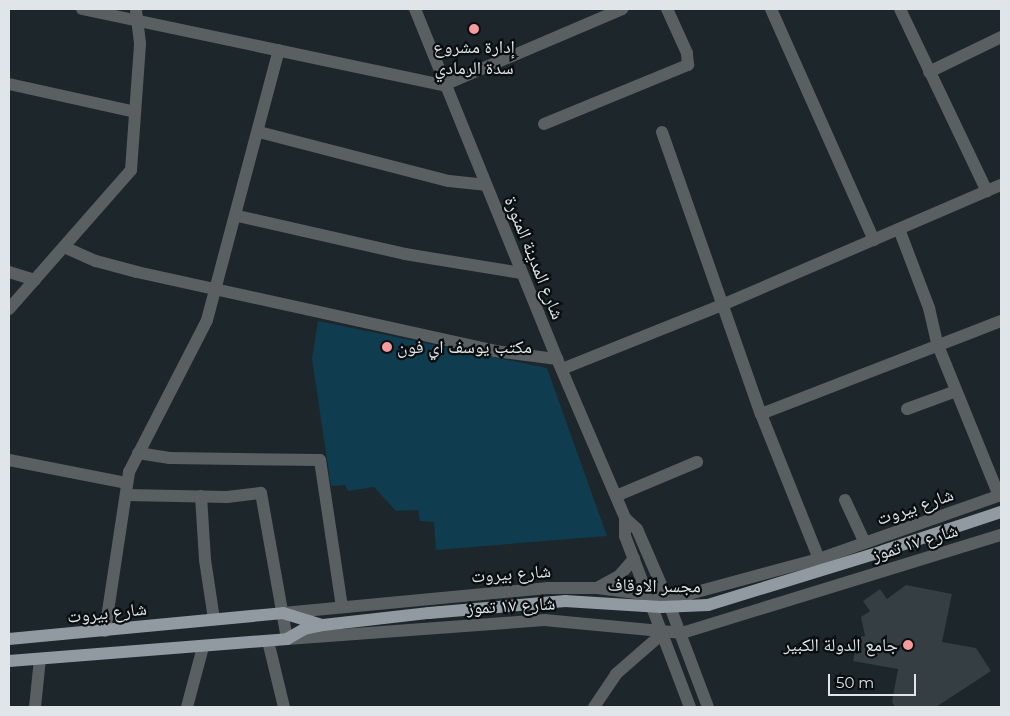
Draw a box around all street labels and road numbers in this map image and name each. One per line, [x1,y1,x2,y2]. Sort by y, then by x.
street label: شارع المدينة المنورة [499,193,569,323]
street label: شارع بيروت [874,484,956,530]
street label: شارع ١٧ تموز [869,520,961,566]
street label: شارع بيروت [470,560,552,588]
street label: مجسر الاوقاف [607,574,701,598]
street label: شارع ١٧ تموز [466,593,556,619]
street label: شارع بيروت [66,598,148,628]

